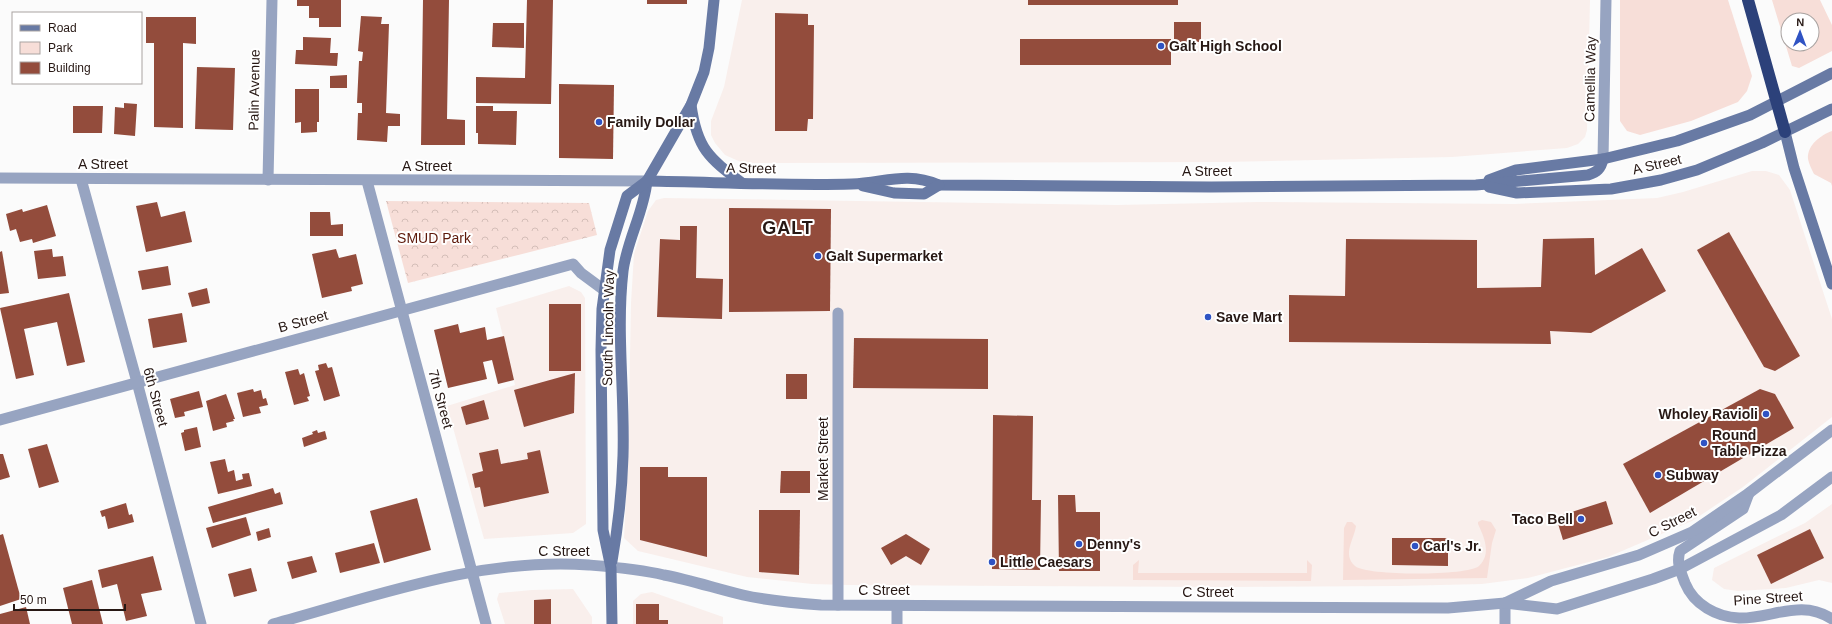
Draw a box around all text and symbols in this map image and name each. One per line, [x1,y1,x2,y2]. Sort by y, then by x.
legend [12,12,142,84]
north arrow [1780,12,1820,52]
text: N [1796,16,1804,28]
text: Road [48,21,77,35]
street label: Camellia Way [1581,36,1599,122]
place label: Galt High School [1169,38,1282,54]
text: Park [48,41,74,55]
marker: Galt High School [1156,41,1166,51]
street label: Palin Avenue [245,49,263,131]
text: Building [48,61,91,75]
place label: Family Dollar [607,114,695,130]
marker: Family Dollar [594,117,604,127]
street label: A Street [1631,151,1683,177]
street label: A Street [78,156,128,172]
street label: A Street [402,158,452,174]
street label: A Street [726,160,776,176]
street label: A Street [1182,163,1232,179]
district label: GALT [762,218,814,238]
park label: SMUD Park [397,230,472,246]
place label: Galt Supermarket [826,248,943,264]
marker: Galt Supermarket [813,251,823,261]
street label: South Lincoln Way [599,270,617,386]
street label: B Street [276,307,330,335]
place label: Save Mart [1216,309,1282,325]
marker: Save Mart [1203,312,1213,322]
street label: 6th Street [140,366,172,428]
street label: 7th Street [425,368,457,430]
place label: Wholey Ravioli [1658,406,1758,422]
marker: Wholey Ravioli [1761,409,1771,419]
street label: Market Street [815,417,831,501]
place label: Round Table Pizza [1712,427,1787,459]
marker: Round Table Pizza [1699,438,1709,448]
place label: Subway [1666,467,1719,483]
marker: Subway [1653,470,1663,480]
street label: C Street [1645,503,1699,541]
place label: Taco Bell [1512,511,1573,527]
marker: Taco Bell [1576,514,1586,524]
place label: Denny's [1087,536,1141,552]
place label: Carl's Jr. [1423,538,1482,554]
marker: Denny's [1074,539,1084,549]
marker: Carl's Jr. [1410,541,1420,551]
street label: C Street [538,543,590,559]
place label: Little Caesars [1000,554,1092,570]
marker: Little Caesars [987,557,997,567]
street label: C Street [858,582,910,598]
street label: C Street [1182,584,1234,600]
scale bar [14,586,125,612]
street label: Pine Street [1733,588,1803,608]
text: 50 m [20,593,47,607]

